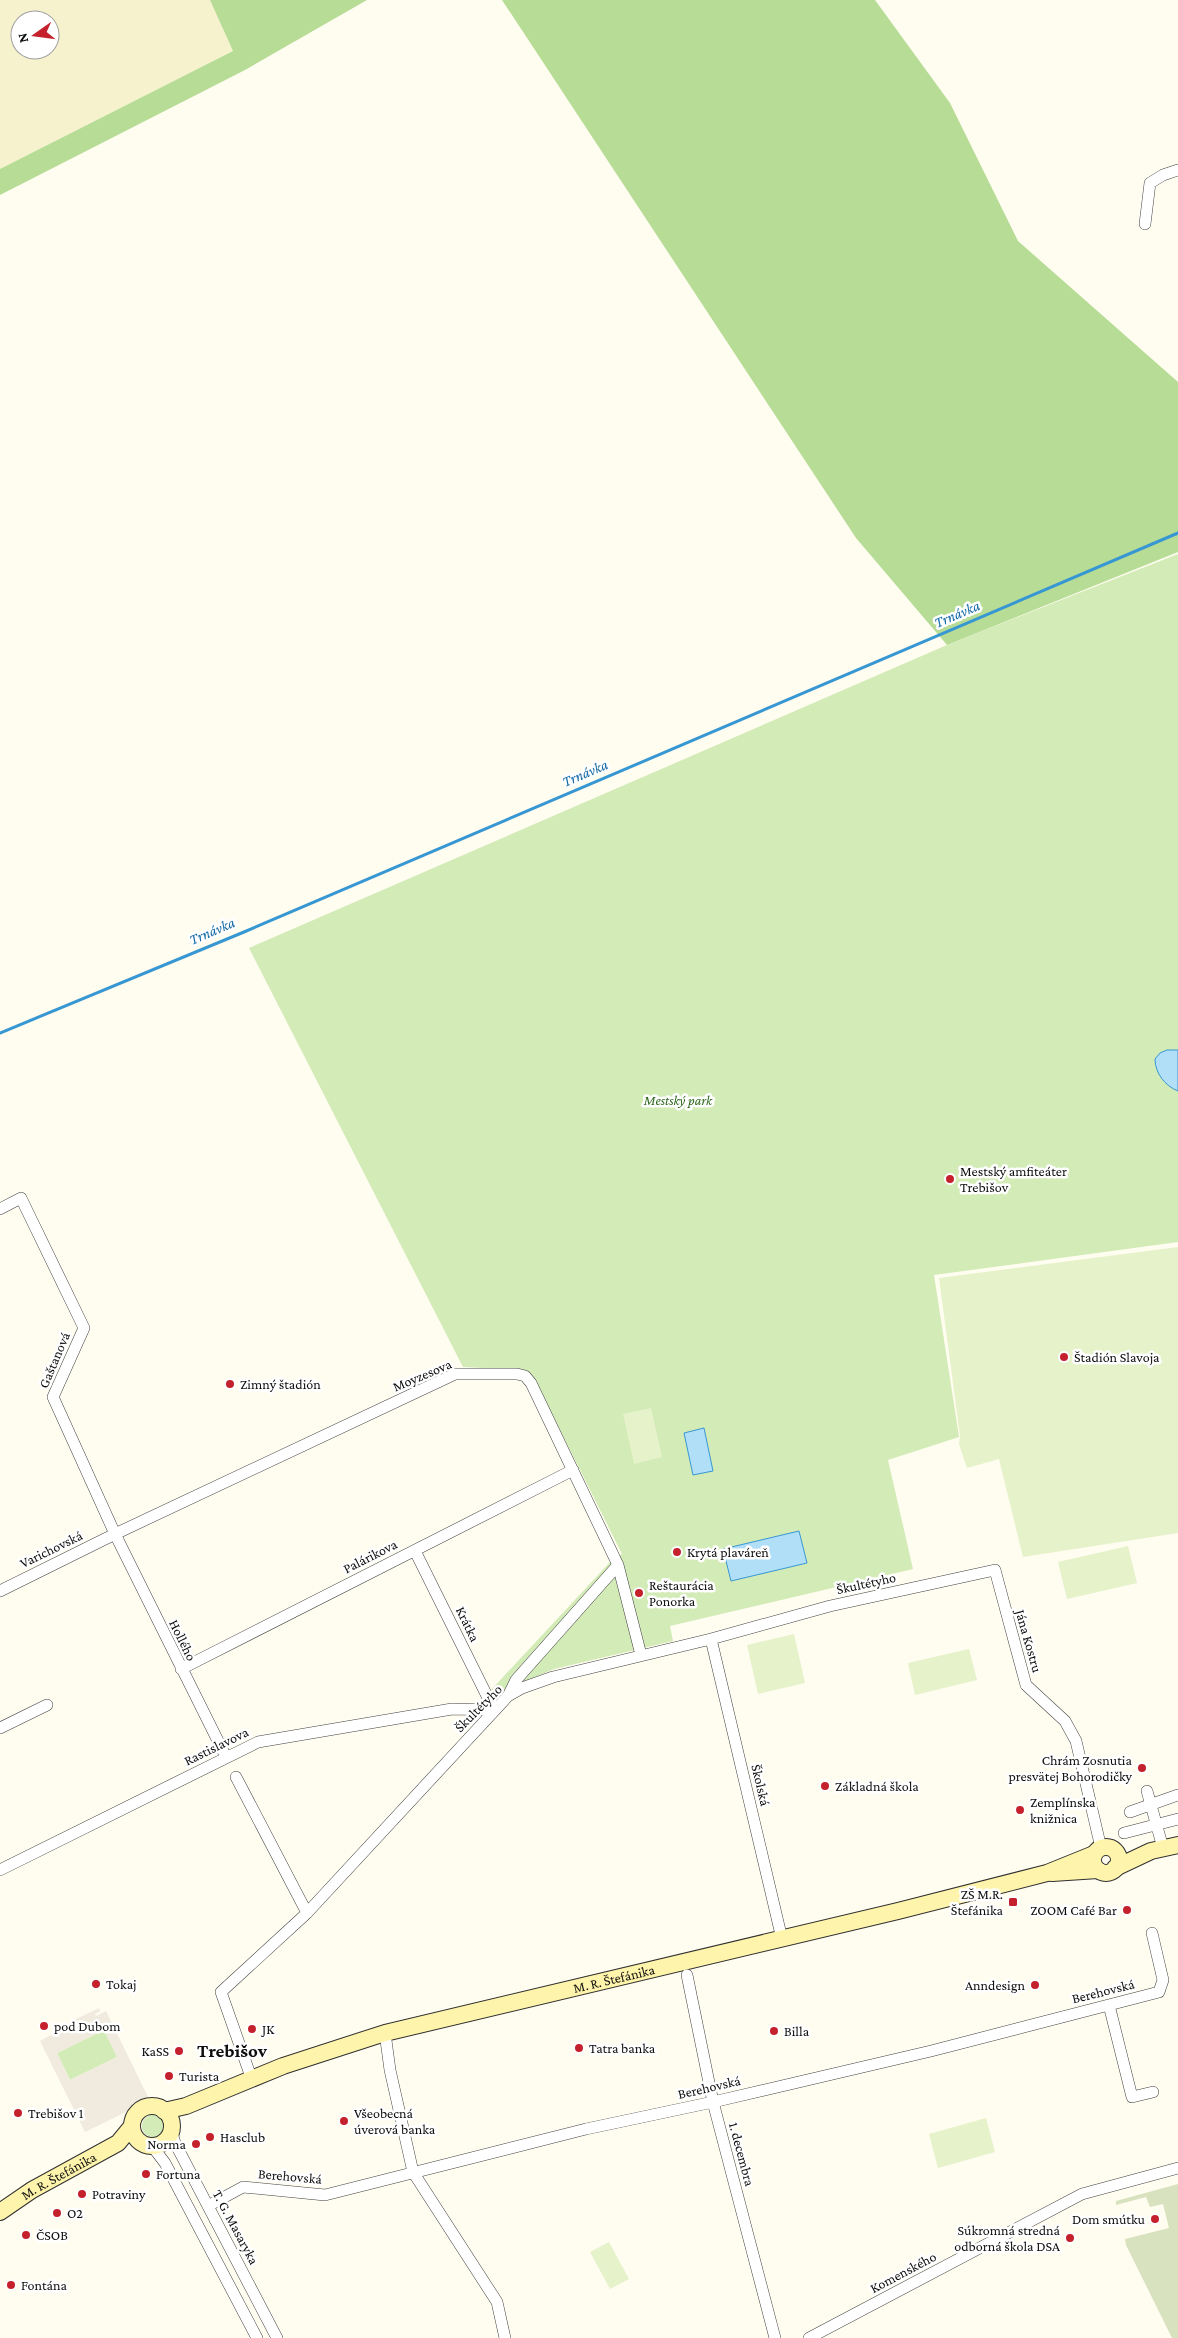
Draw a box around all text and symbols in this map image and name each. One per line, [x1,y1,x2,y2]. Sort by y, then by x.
north arrow [10,10,60,60]
text: N [13,31,31,45]
water label: Trnávka [932,597,982,631]
water label: Trnávka [560,756,610,790]
water label: Trnávka [187,914,237,948]
park label: Mestský park [643,1092,713,1108]
place label: Mestský amfiteáter Trebišov [960,1163,1067,1195]
marker: Mestský amfiteáter Trebišov [944,1173,956,1185]
street label: Gaštanová [35,1329,73,1390]
place label: Štadión Slavoja [1074,1349,1160,1366]
marker: Štadión Slavoja [1058,1351,1070,1363]
street label: Moyzesova [390,1355,454,1395]
place label: Zimný štadión [240,1376,321,1392]
marker: Zimný štadión [224,1378,236,1390]
street label: Varichovská [17,1527,85,1571]
street label: Palárikova [340,1535,400,1576]
place label: Krytá plaváreň [687,1544,769,1560]
marker: Krytá plaváreň [671,1546,683,1558]
street label: Škultétyho [835,1569,897,1597]
place label: Reštaurácia Ponorka [649,1577,714,1609]
marker: Reštaurácia Ponorka [633,1587,645,1599]
street label: Krátka [453,1604,484,1645]
street label: Jána Kostru [1012,1606,1046,1675]
street label: Hollého [166,1617,200,1663]
street label: Škultétyho [451,1681,505,1735]
street label: Rastislavova [181,1723,251,1768]
place label: Chrám Zosnutia presvätej Bohorodičky [1008,1752,1133,1785]
marker: Chrám Zosnutia presvätej Bohorodičky [1136,1762,1148,1774]
street label: Školská [748,1763,774,1808]
place label: Základná škola [835,1778,919,1794]
marker: Základná škola [819,1780,831,1792]
place label: Zemplínska knižnica [1030,1794,1096,1826]
marker: Zemplínska knižnica [1014,1804,1026,1816]
place label: ZŠ M.R. Štefánika [951,1886,1004,1918]
marker: ZŠ M.R. Štefánika [1007,1896,1019,1908]
place label: ZOOM Café Bar [1030,1902,1117,1918]
marker: ZOOM Café Bar [1121,1904,1133,1916]
street label: M. R. Štefánika [572,1961,657,1996]
street label: Berehovská [1070,1975,1136,2007]
place label: Tokaj [106,1976,137,1993]
place label: Anndesign [965,1977,1025,1993]
marker: Tokaj [90,1978,102,1990]
marker: Anndesign [1029,1979,1041,1991]
place label: pod Dubom [54,2018,120,2034]
marker: pod Dubom [38,2020,50,2032]
place label: JK [260,2021,275,2037]
marker: JK [246,2023,258,2035]
place label: Billa [784,2023,810,2039]
marker: Billa [768,2025,780,2037]
district label: Trebišov [197,2040,268,2061]
place label: Tatra banka [589,2040,656,2056]
marker: Tatra banka [573,2042,585,2054]
place label: KaSS [142,2043,169,2059]
marker: KaSS [173,2045,185,2057]
place label: Turista [179,2068,220,2084]
marker: Turista [163,2070,175,2082]
street label: Berehovská [676,2072,742,2102]
place label: Trebišov 1 [28,2105,84,2121]
place label: Všeobecná úverová banka [354,2105,436,2137]
marker: Trebišov 1 [12,2107,24,2119]
marker: Všeobecná úverová banka [338,2115,350,2127]
street label: 1. decembra [726,2120,758,2188]
place label: Hasclub [220,2129,265,2145]
marker: Hasclub [204,2131,216,2143]
place label: Norma [147,2136,187,2152]
marker: Norma [190,2138,202,2150]
street label: M. R. Štefánika [18,2148,99,2203]
street label: Berehovská [257,2165,323,2187]
place label: Fortuna [156,2166,201,2182]
marker: Fortuna [140,2168,152,2180]
place label: Potraviny [92,2186,146,2202]
street label: T. G. Masaryka [210,2187,263,2268]
marker: Potraviny [76,2188,88,2200]
place label: O2 [67,2205,83,2221]
marker: O2 [51,2207,63,2219]
place label: Dom smútku [1072,2211,1146,2227]
marker: Dom smútku [1149,2213,1161,2225]
place label: Súkromná stredná odborná škola DSA [954,2222,1061,2254]
place label: ČSOB [36,2227,68,2243]
marker: ČSOB [20,2229,32,2241]
marker: Súkromná stredná odborná škola DSA [1064,2232,1076,2244]
street label: Komenského [867,2248,939,2296]
place label: Fontána [21,2277,68,2293]
marker: Fontána [5,2279,17,2291]

